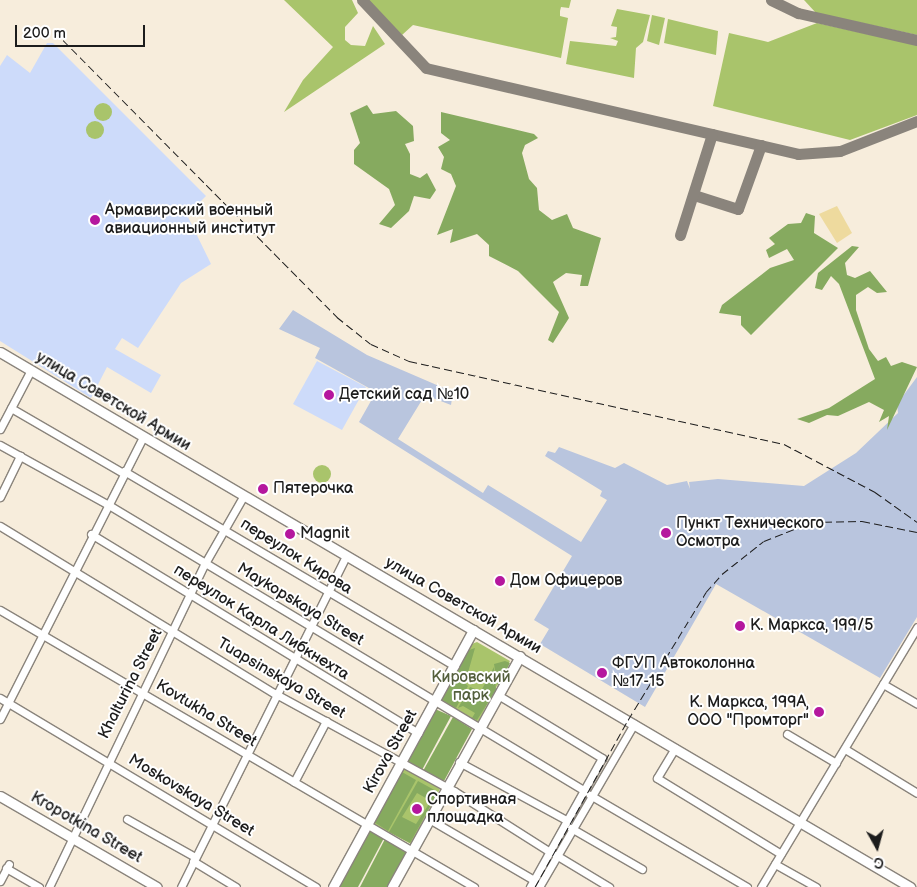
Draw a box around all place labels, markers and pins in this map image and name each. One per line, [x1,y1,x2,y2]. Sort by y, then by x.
place label: Армавирский военный авиационный институт [105,201,275,239]
marker: Армавирский военный авиационный институт [89,214,101,226]
place label: Детский сад №10 [339,385,469,405]
marker: Детский сад №10 [323,389,335,401]
place label: Пятерочка [273,479,354,499]
marker: Пятерочка [257,483,269,495]
place label: Пункт Технического Осмотра [676,514,824,552]
place label: Magnit [300,524,350,544]
marker: Пункт Технического Осмотра [660,527,672,539]
marker: Magnit [284,528,296,540]
place label: Дом Офицеров [510,571,622,591]
marker: Дом Офицеров [494,575,506,587]
place label: К. Маркса, 199/5 [750,616,873,636]
marker: К. Маркса, 199/5 [734,620,746,632]
place label: ФГУП Автоколонна №17-15 [612,654,755,692]
marker: ФГУП Автоколонна №17-15 [596,667,608,679]
place label: К. Маркса, 199А, ООО "Промторг" [688,693,809,731]
marker: К. Маркса, 199А, ООО "Промторг" [813,706,825,718]
place label: Спортивная площадка [427,790,516,828]
marker: Спортивная площадка [411,803,423,815]

